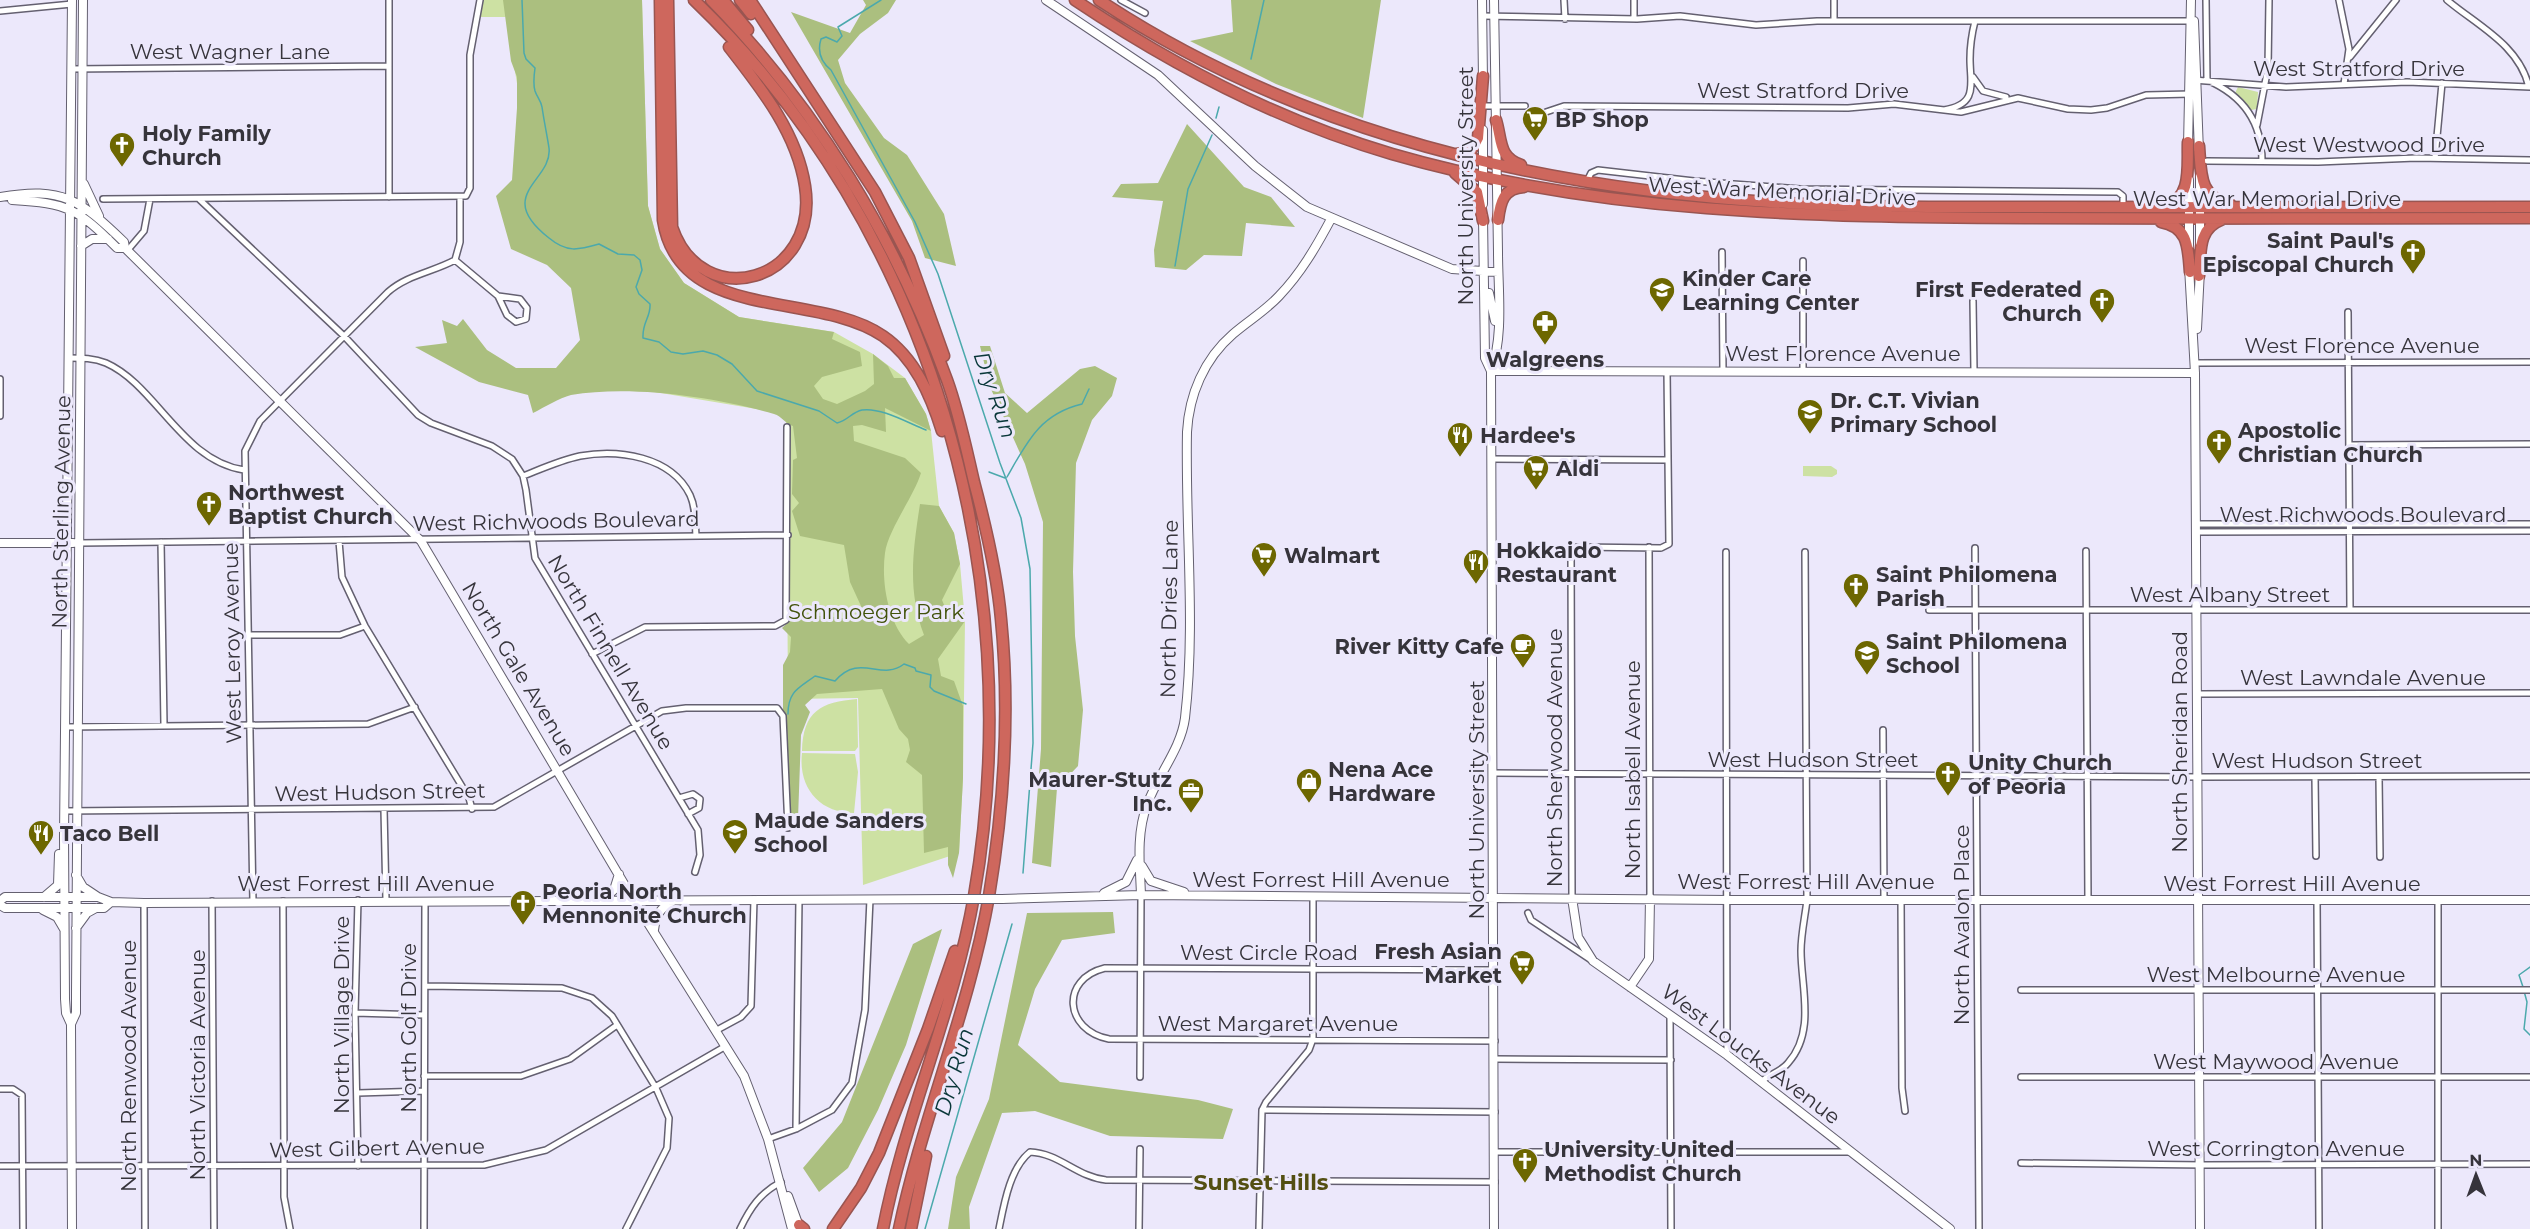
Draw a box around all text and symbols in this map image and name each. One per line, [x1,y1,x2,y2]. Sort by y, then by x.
street label: West Wagner Lane [130,39,330,64]
street label: West Stratford Drive [2253,56,2465,81]
street label: North University Street [1453,66,1478,306]
street label: West Stratford Drive [1697,78,1909,103]
supermarket icon: BP Shop [1520,104,1550,142]
place label: BP Shop [1555,107,1649,132]
place label: Holy Family Church [142,121,271,170]
church icon: Holy Family Church [107,130,137,168]
street label: West Westwood Drive [2253,132,2485,157]
street label: West War Memorial Drive [1647,171,1917,211]
street label: West War Memorial Drive [2133,186,2401,211]
place label: Saint Paul's Episcopal Church [2203,228,2394,277]
church icon: Saint Paul's Episcopal Church [2398,237,2428,275]
place label: Kinder Care Learning Center [1682,266,1859,315]
school or university icon: Kinder Care Learning Center [1647,275,1677,313]
place label: First Federated Church [1915,277,2082,326]
church icon: First Federated Church [2087,286,2117,324]
pharmacy icon: Walgreens [1530,308,1560,346]
street label: West Florence Avenue [2244,333,2480,358]
street label: West Florence Avenue [1725,341,1961,366]
place label: Walgreens [1486,347,1604,372]
water label: Dry Run [968,348,1022,442]
place label: Dr. C.T. Vivian Primary School [1830,388,1997,437]
street label: North Sterling Avenue [46,395,76,629]
school or university icon: Dr. C.T. Vivian Primary School [1795,397,1825,435]
place label: Apostolic Christian Church [2237,418,2423,467]
restaurant icon: Hardee's [1445,420,1475,458]
place label: Hardee's [1480,423,1575,448]
church icon: Apostolic Christian Church [2204,427,2234,465]
supermarket icon: Aldi [1521,453,1551,491]
place label: Aldi [1555,456,1599,481]
place label: Northwest Baptist Church [228,480,393,529]
church icon: Northwest Baptist Church [194,489,224,527]
street label: West Richwoods Boulevard [2219,502,2507,527]
street label: West Richwoods Boulevard [412,506,700,536]
street label: North Dries Lane [1155,520,1183,698]
place label: Hokkaido Restaurant [1496,538,1617,587]
supermarket icon: Walmart [1249,540,1279,578]
street label: West Leroy Avenue [218,542,246,744]
place label: Walmart [1284,543,1380,568]
restaurant icon: Hokkaido Restaurant [1461,547,1491,585]
street label: North Finnell Avenue [543,550,679,754]
place label: Saint Philomena Parish [1876,562,2057,611]
church icon: Saint Philomena Parish [1841,571,1871,609]
street label: North Gale Avenue [457,577,581,761]
street label: West Albany Street [2130,582,2330,607]
park label: Schmoeger Park [788,599,964,624]
street label: North Sherwood Avenue [1542,628,1567,888]
place label: Saint Philomena School [1886,629,2067,678]
cafe icon: River Kitty Cafe [1508,631,1538,669]
street label: North Sheridan Road [2167,631,2192,853]
place label: River Kitty Cafe [1335,634,1504,659]
school or university icon: Saint Philomena School [1852,638,1882,676]
street label: North Isabell Avenue [1620,660,1645,880]
street label: West Lawndale Avenue [2240,665,2486,690]
street label: North University Street [1464,680,1489,920]
street label: West Hudson Street [1707,747,1919,772]
street label: West Hudson Street [2211,748,2423,773]
place label: Unity Church of Peoria [1968,750,2112,799]
place label: Nena Ace Hardware [1328,757,1436,806]
church icon: Unity Church of Peoria [1933,759,1963,797]
shop icon: Nena Ace Hardware [1294,766,1324,804]
place label: Maurer-Stutz Inc. [1028,767,1172,816]
office icon: Maurer-Stutz Inc. [1176,776,1206,814]
street label: West Hudson Street [274,778,486,806]
place label: Maude Sanders School [754,808,924,857]
school or university icon: Maude Sanders School [720,817,750,855]
restaurant icon: Taco Bell [26,818,56,856]
place label: Taco Bell [60,821,159,846]
street label: North Avalon Place [1949,824,1974,1026]
street label: West Forrest Hill Avenue [1192,867,1450,892]
street label: West Forrest Hill Avenue [1677,869,1935,894]
street label: West Forrest Hill Avenue [237,871,495,896]
street label: West Forrest Hill Avenue [2163,871,2421,896]
place label: Peoria North Mennonite Church [542,879,747,928]
church icon: Peoria North Mennonite Church [508,888,538,926]
street label: North Village Drive [329,916,354,1114]
place label: Fresh Asian Market [1374,939,1502,988]
street label: North Renwood Avenue [116,940,141,1192]
street label: West Circle Road [1180,940,1358,965]
street label: North Golf Drive [396,943,421,1113]
supermarket icon: Fresh Asian Market [1507,948,1537,986]
street label: North Victoria Avenue [185,949,210,1181]
street label: West Melbourne Avenue [2147,962,2405,987]
street label: West Loucks Avenue [1657,979,1845,1129]
street label: West Margaret Avenue [1158,1011,1398,1036]
water label: Dry Run [929,1025,979,1119]
street label: West Maywood Avenue [2153,1049,2399,1074]
street label: West Gilbert Avenue [269,1134,485,1162]
street label: West Corrington Avenue [2147,1136,2405,1161]
place label: University United Methodist Church [1544,1137,1742,1186]
north arrow [2446,1145,2506,1205]
church icon: University United Methodist Church [1510,1146,1540,1184]
text: N [2469,1151,2482,1170]
district label: Sunset Hills [1193,1169,1329,1196]

